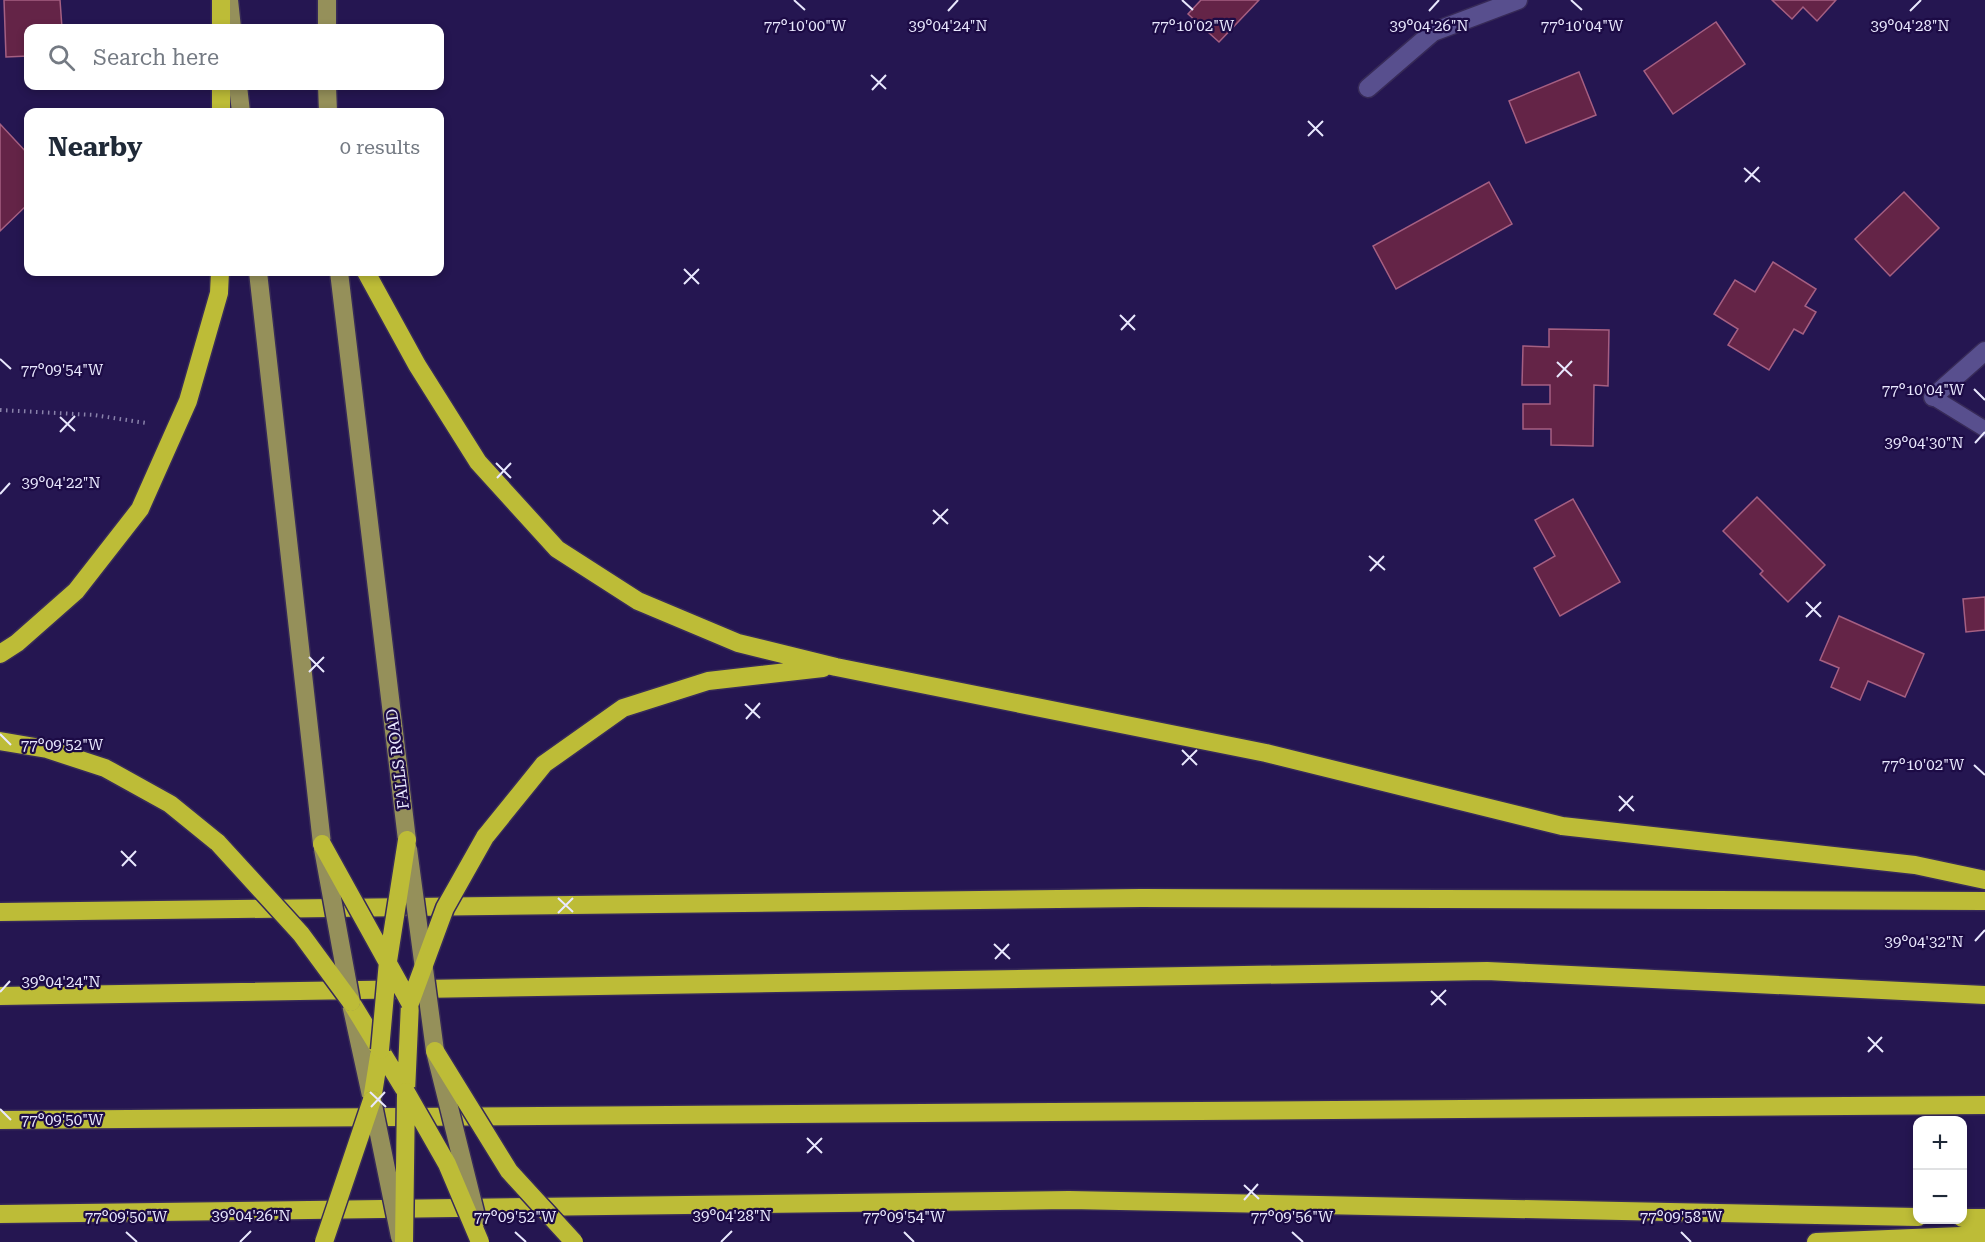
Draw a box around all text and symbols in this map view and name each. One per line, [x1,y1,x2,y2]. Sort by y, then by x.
text: 77°10'00"W [764,17,847,35]
text: 39°04'24"N [908,17,988,35]
text: 77°10'02"W [1152,17,1235,35]
text: 39°04'26"N [1389,17,1469,35]
text: 77°10'04"W [1541,17,1624,35]
text: 39°04'28"N [1870,17,1950,35]
search box [24,24,444,90]
icon: search [45,41,78,74]
text: Search here [93,45,219,70]
text: Nearby [48,132,142,162]
text: 0 results [340,135,420,159]
text: 77°09'54"W [21,361,104,379]
text: 77°10'04"W [1882,381,1965,399]
text: 39°04'30"N [1884,434,1964,452]
text: 39°04'22"N [21,474,101,492]
street label: FALLS ROAD [382,708,413,810]
text: 77°09'52"W [21,736,104,754]
text: 77°10'02"W [1882,756,1965,774]
text: 39°04'32"N [1884,933,1964,951]
text: 39°04'24"N [21,973,101,991]
text: 77°09'50"W [21,1111,104,1129]
map controls [1913,1116,1967,1224]
button: + [1913,1116,1967,1170]
button: − [1913,1170,1967,1224]
text: 39°04'26"N [211,1207,291,1225]
text: 39°04'28"N [692,1207,772,1225]
text: 77°09'50"W [85,1208,168,1226]
text: 77°09'52"W [474,1208,557,1226]
text: 77°09'54"W [863,1208,946,1226]
text: 77°09'56"W [1251,1208,1334,1226]
text: 77°09'58"W [1640,1208,1723,1226]

